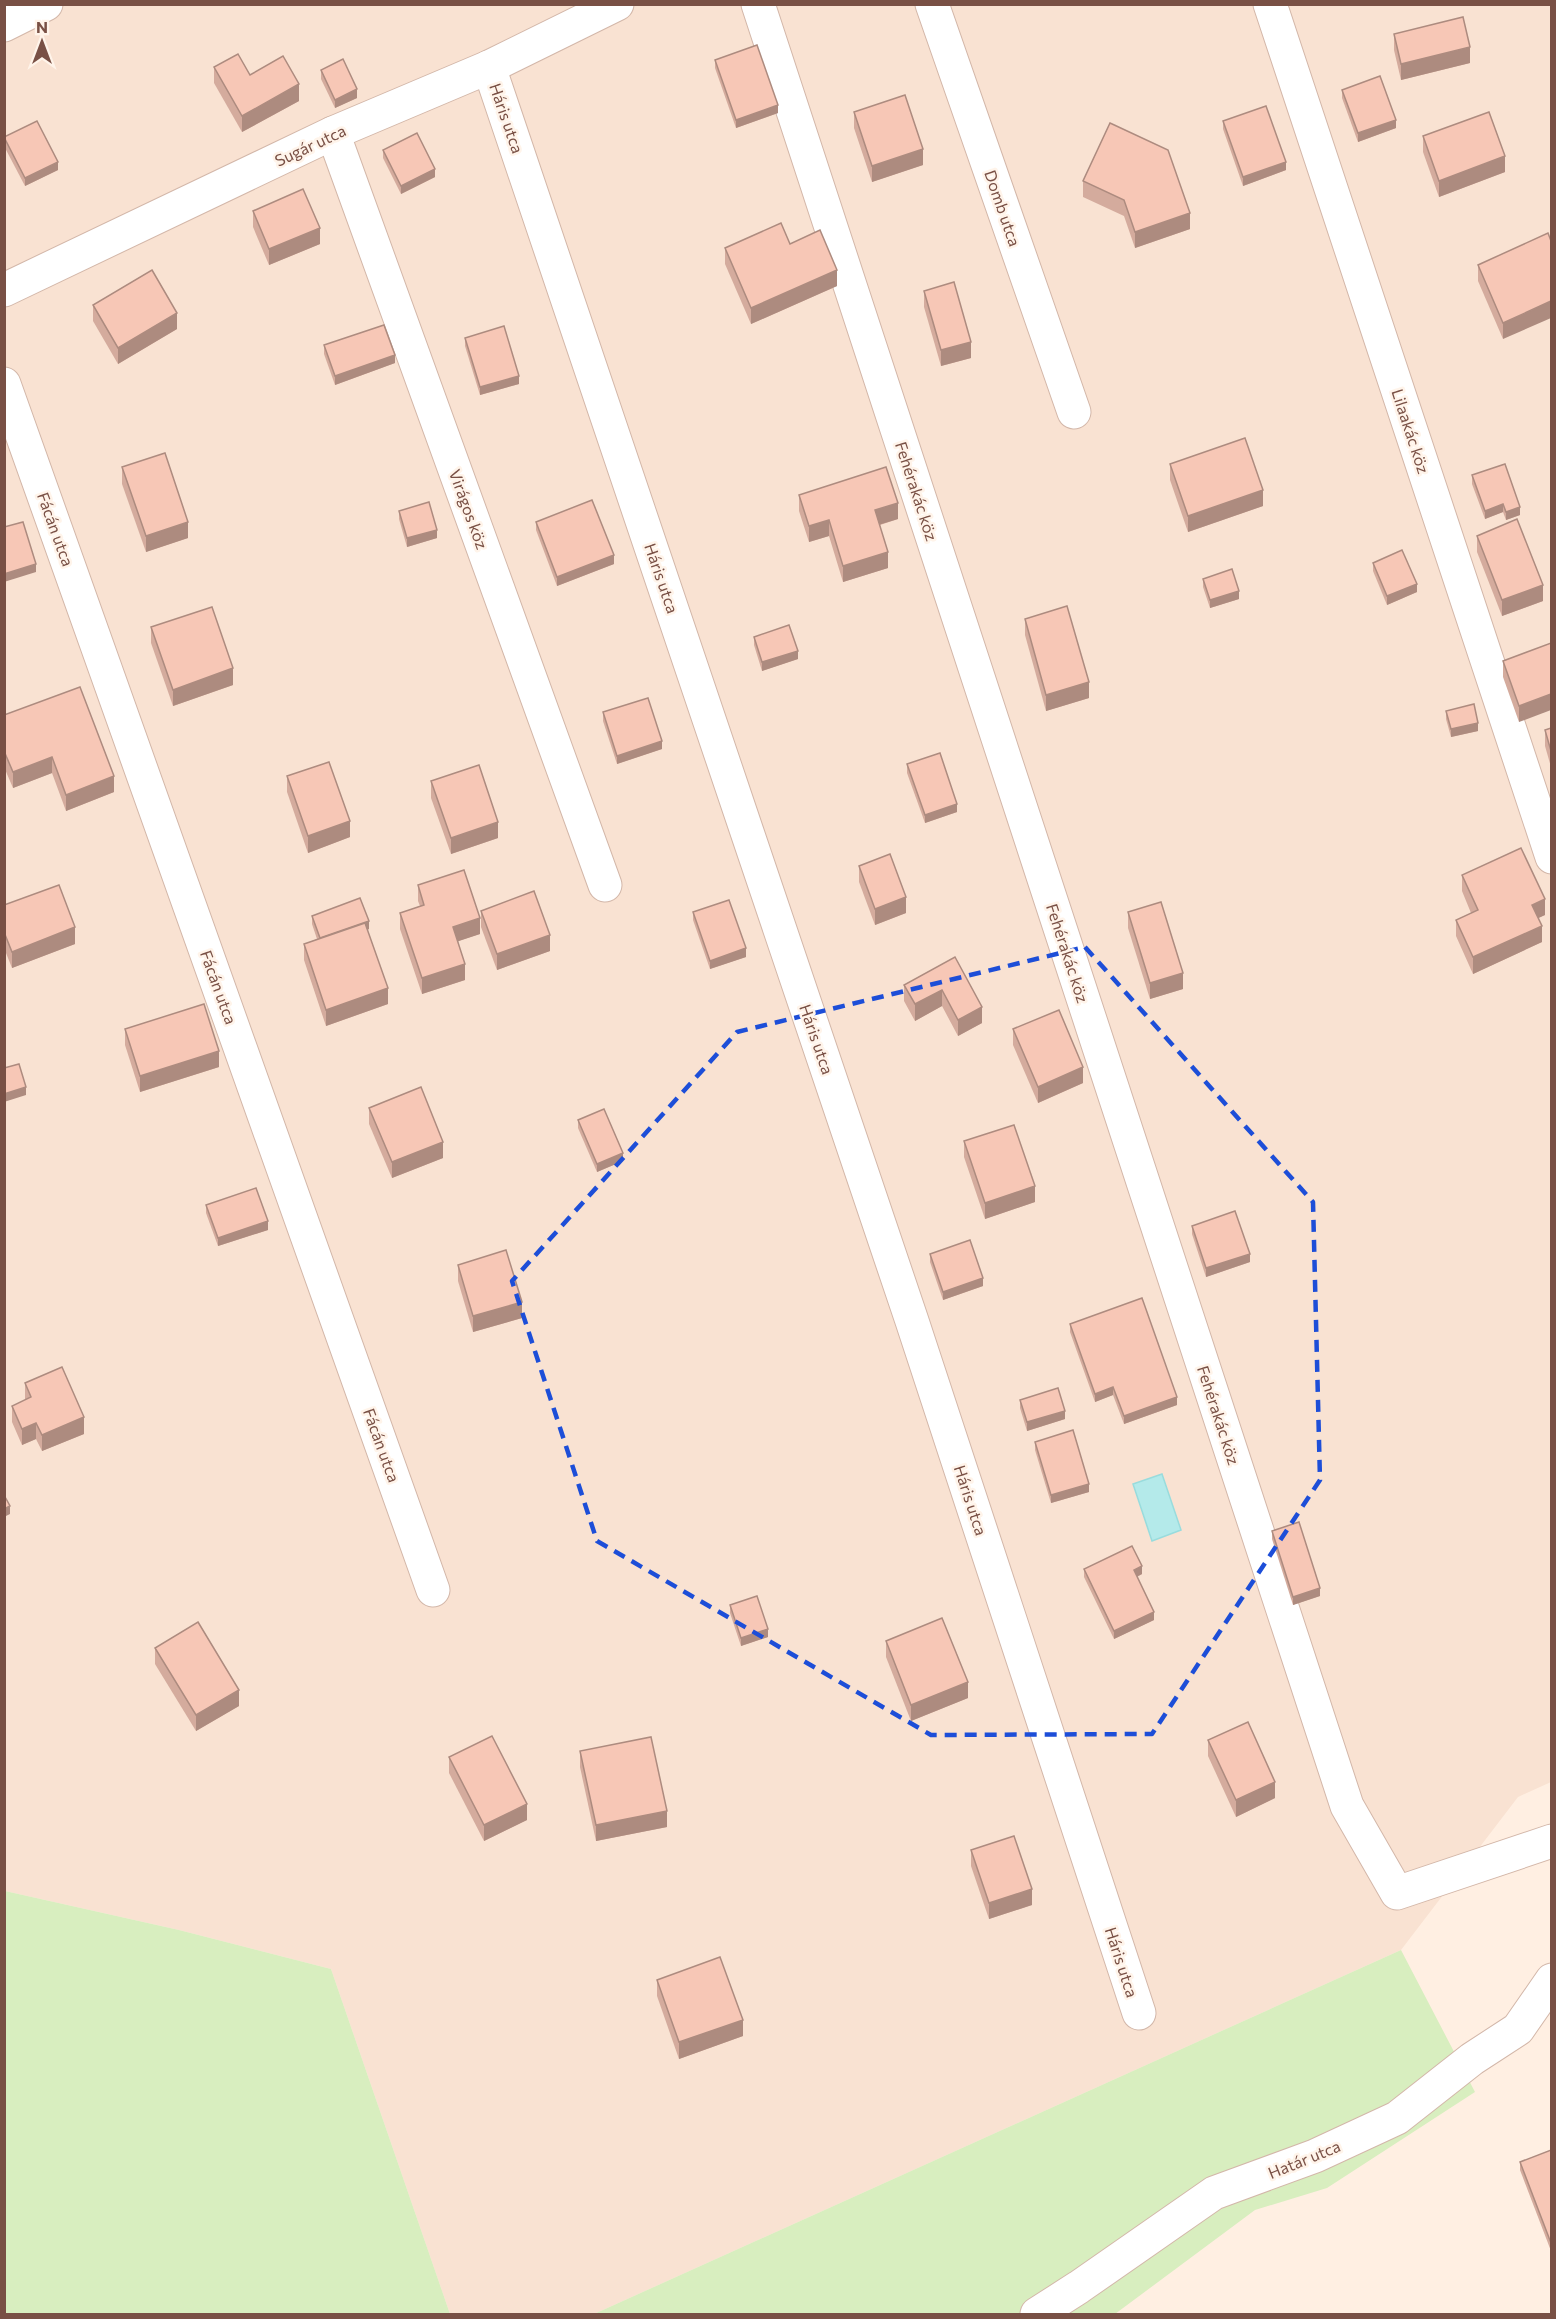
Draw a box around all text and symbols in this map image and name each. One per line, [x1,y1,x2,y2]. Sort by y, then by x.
north arrow [12,12,72,72]
text: N [36,17,48,36]
street label: Háris utca [486,80,528,156]
street label: Sugár utca [271,120,349,170]
street label: Domb utca [981,167,1025,249]
street label: Lilaakác köz [1388,386,1434,476]
street label: Fehérakác köz [892,439,942,543]
street label: Virágos köz [446,466,492,552]
street label: Fácán utca [34,489,78,569]
street label: Háris utca [641,540,683,616]
street label: Fehérakác köz [1043,901,1093,1005]
street label: Fácán utca [197,947,241,1027]
street label: Háris utca [796,1001,838,1077]
street label: Fehérakác köz [1194,1363,1244,1467]
street label: Fácán utca [360,1405,404,1485]
street label: Háris utca [951,1462,991,1538]
street label: Háris utca [1102,1924,1142,2000]
street label: Határ utca [1265,2136,1343,2182]

